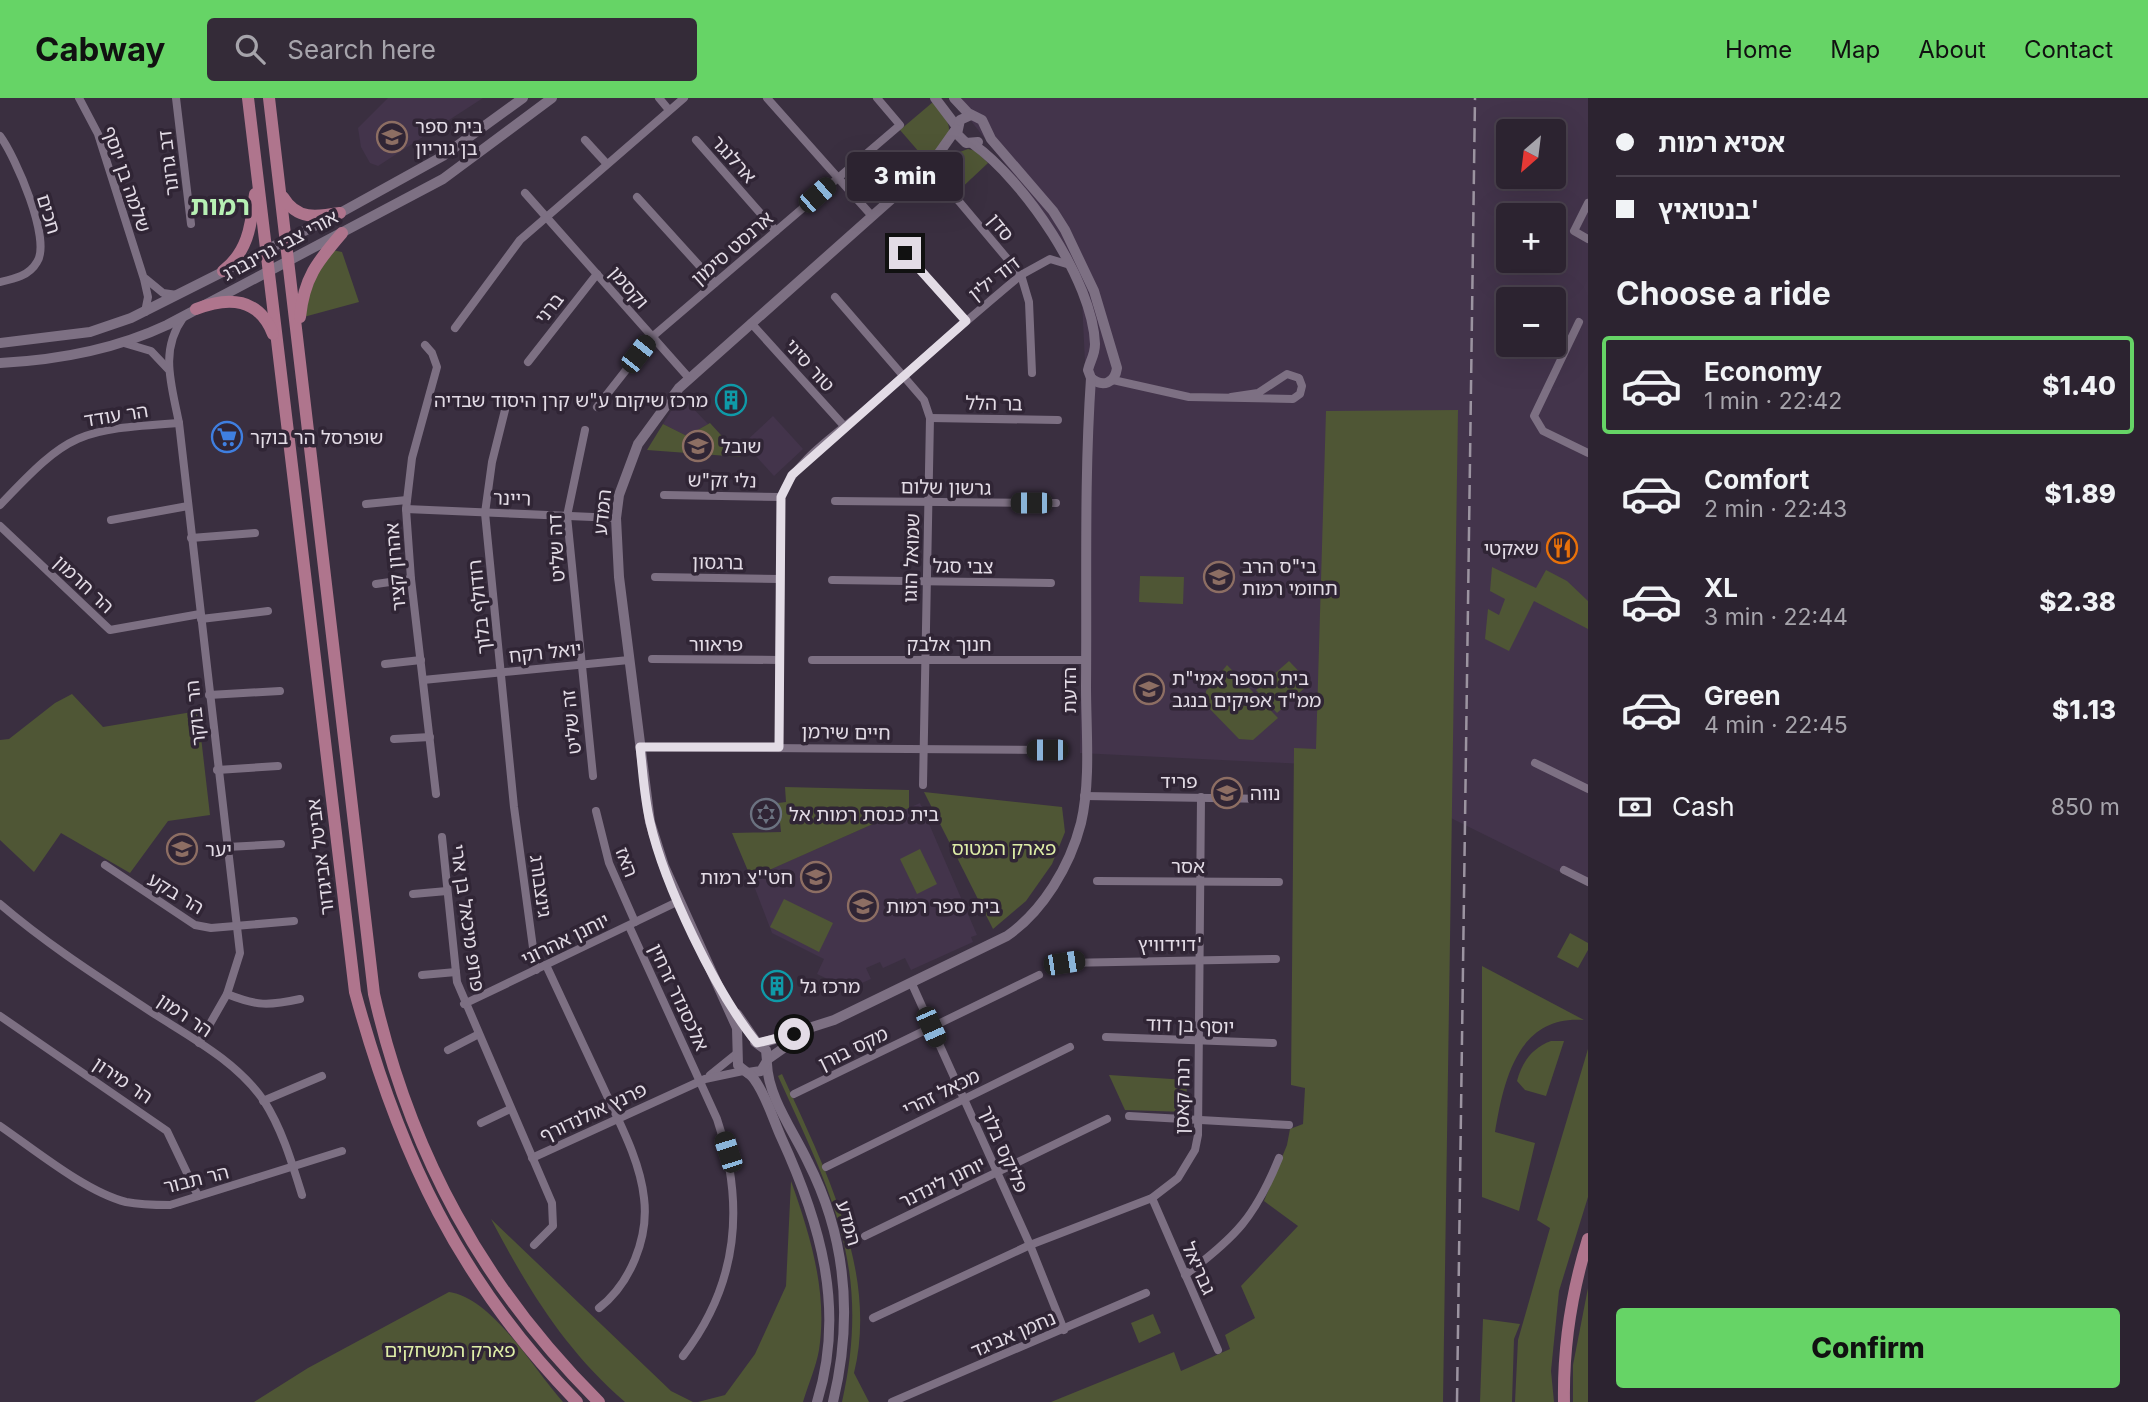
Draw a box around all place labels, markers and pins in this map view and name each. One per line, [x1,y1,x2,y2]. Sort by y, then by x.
place label: בית ספר בן גוריון [415,115,483,160]
school or university icon: בית ספר בן גוריון [375,120,409,154]
building icon: מרכז שיקום ע"ש קרן היסוד שבדיה [714,383,748,417]
place label: מרכז שיקום ע"ש קרן היסוד שבדיה [434,389,708,412]
supermarket icon: שופרסל הר בוקר [210,420,244,454]
place label: שופרסל הר בוקר [250,426,383,449]
school or university icon: שובל [681,429,715,463]
place label: שובל [721,435,761,458]
restaurant icon: שאקטי [1545,531,1579,565]
place label: שאקטי [1484,537,1539,560]
place label: בי"ס הרב תחומי רמות [1242,555,1338,600]
school or university icon: בי"ס הרב תחומי רמות [1202,560,1236,594]
place label: בית הספר אמי"ת ממ"ד אפיקים בנגב [1172,667,1321,712]
school or university icon: בית הספר אמי"ת ממ"ד אפיקים בנגב [1132,672,1166,706]
school or university icon: נווה [1210,776,1244,810]
place label: נווה [1250,782,1281,805]
synagogue icon: בית כנסת רמות אל [749,797,783,831]
place label: בית כנסת רמות אל [789,803,939,826]
school or university icon: יער [165,832,199,866]
place label: יער [205,838,232,861]
school or university icon: חט''צ רמות [799,860,833,894]
place label: חט''צ רמות [700,866,793,889]
school or university icon: בית ספר רמות [846,889,880,923]
place label: בית ספר רמות [886,895,1000,918]
building icon: מרכז גל [760,969,794,1003]
place label: מרכז גל [800,975,860,998]

